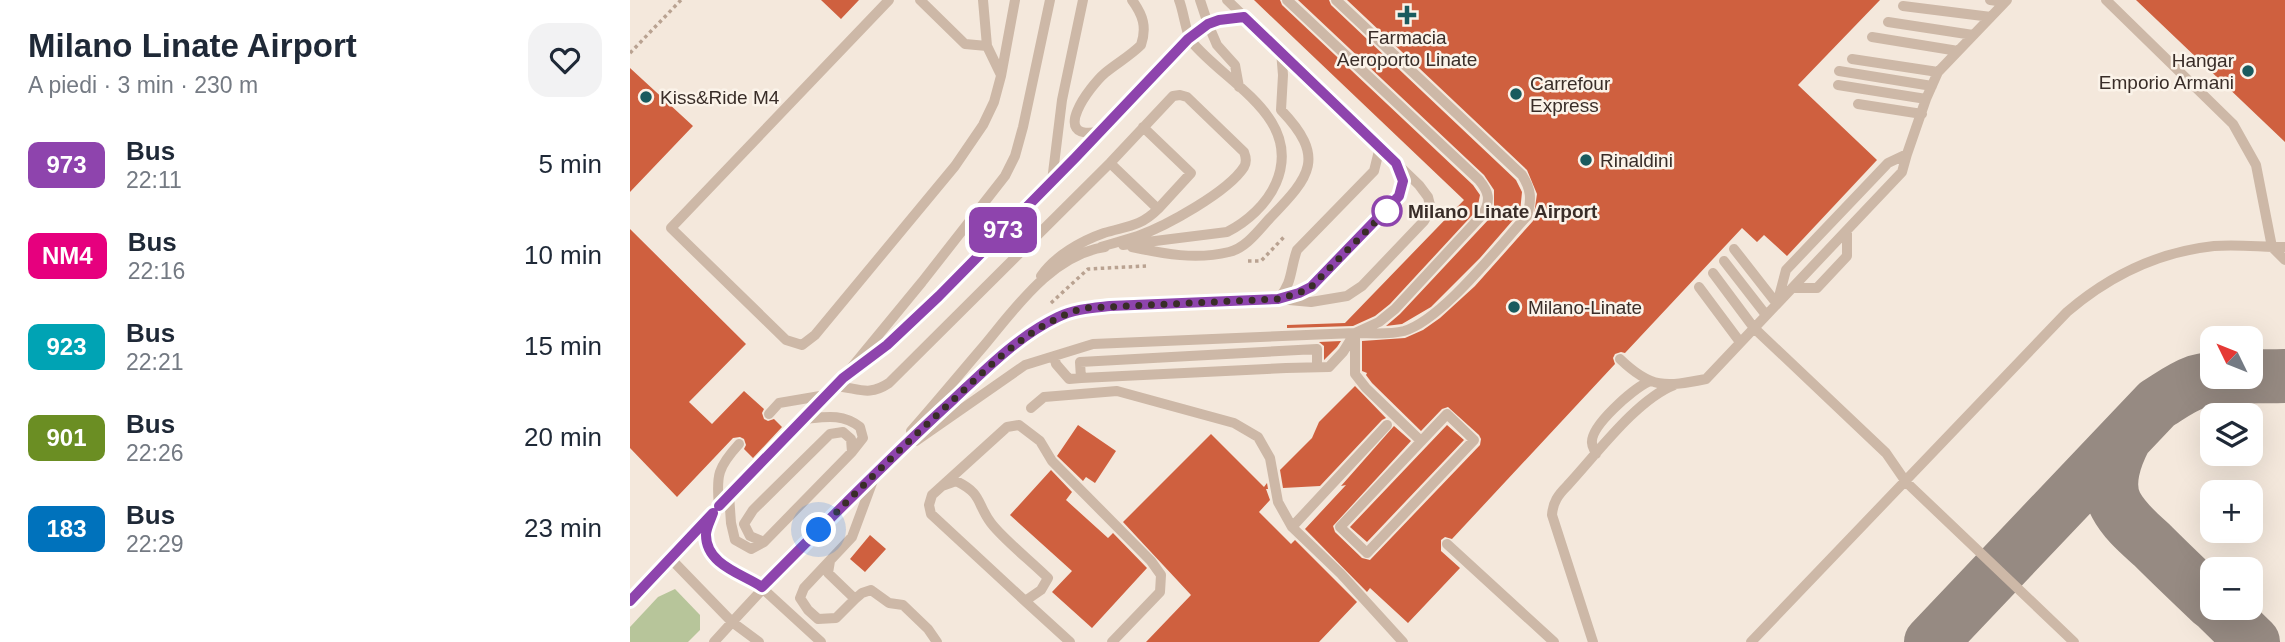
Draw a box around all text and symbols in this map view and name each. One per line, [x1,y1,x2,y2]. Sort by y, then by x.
marker: Farmacia Aeroporto Linate [1399,7,1415,23]
button: heart [528,23,602,97]
text: Milano Linate Airport [28,27,357,64]
place label: Farmacia Aeroporto Linate [1337,27,1477,70]
place label: Hangar Emporio Armani [2099,50,2235,93]
marker: Hangar Emporio Armani [2240,63,2256,79]
text: A piedi · 3 min · 230 m [28,72,258,98]
place label: Carrefour Express [1530,73,1611,116]
marker: Carrefour Express [1508,86,1524,102]
place label: Kiss&Ride M4 [660,87,780,108]
marker: Kiss&Ride M4 [638,89,654,105]
text: Bus [126,136,175,166]
text: 5 min [538,149,602,179]
place label: Rinaldini [1600,150,1673,171]
text: 973 [46,151,87,178]
marker: Rinaldini [1578,152,1594,168]
text: 22:11 [126,167,182,193]
marker: Milano Linate Airport [1372,196,1402,226]
place label: Milano Linate Airport [1408,201,1598,222]
line badge: 973 [963,207,1043,253]
text: 973 [983,216,1023,243]
text: Bus [128,227,177,257]
text: 10 min [524,240,602,270]
text: NM4 [42,242,93,269]
text: 22:16 [128,258,185,284]
place label: Milano-Linate [1528,297,1642,318]
marker: Milano-Linate [1506,299,1522,315]
text: Bus [126,318,175,348]
north arrow [2200,326,2263,388]
map controls [2200,326,2263,620]
text: 15 min [524,331,602,361]
text: 923 [46,333,87,360]
text: 22:21 [126,349,184,375]
button: layers [2200,403,2263,466]
text: Bus [126,409,175,439]
text: 20 min [524,422,602,452]
text: 901 [46,424,87,451]
text: 22:26 [126,440,184,466]
button: + [2200,480,2263,543]
text: Bus [126,500,175,530]
your location [801,512,836,547]
text: 23 min [524,513,602,543]
text: 183 [46,515,87,542]
text: 22:29 [126,531,184,557]
button: − [2200,557,2263,620]

